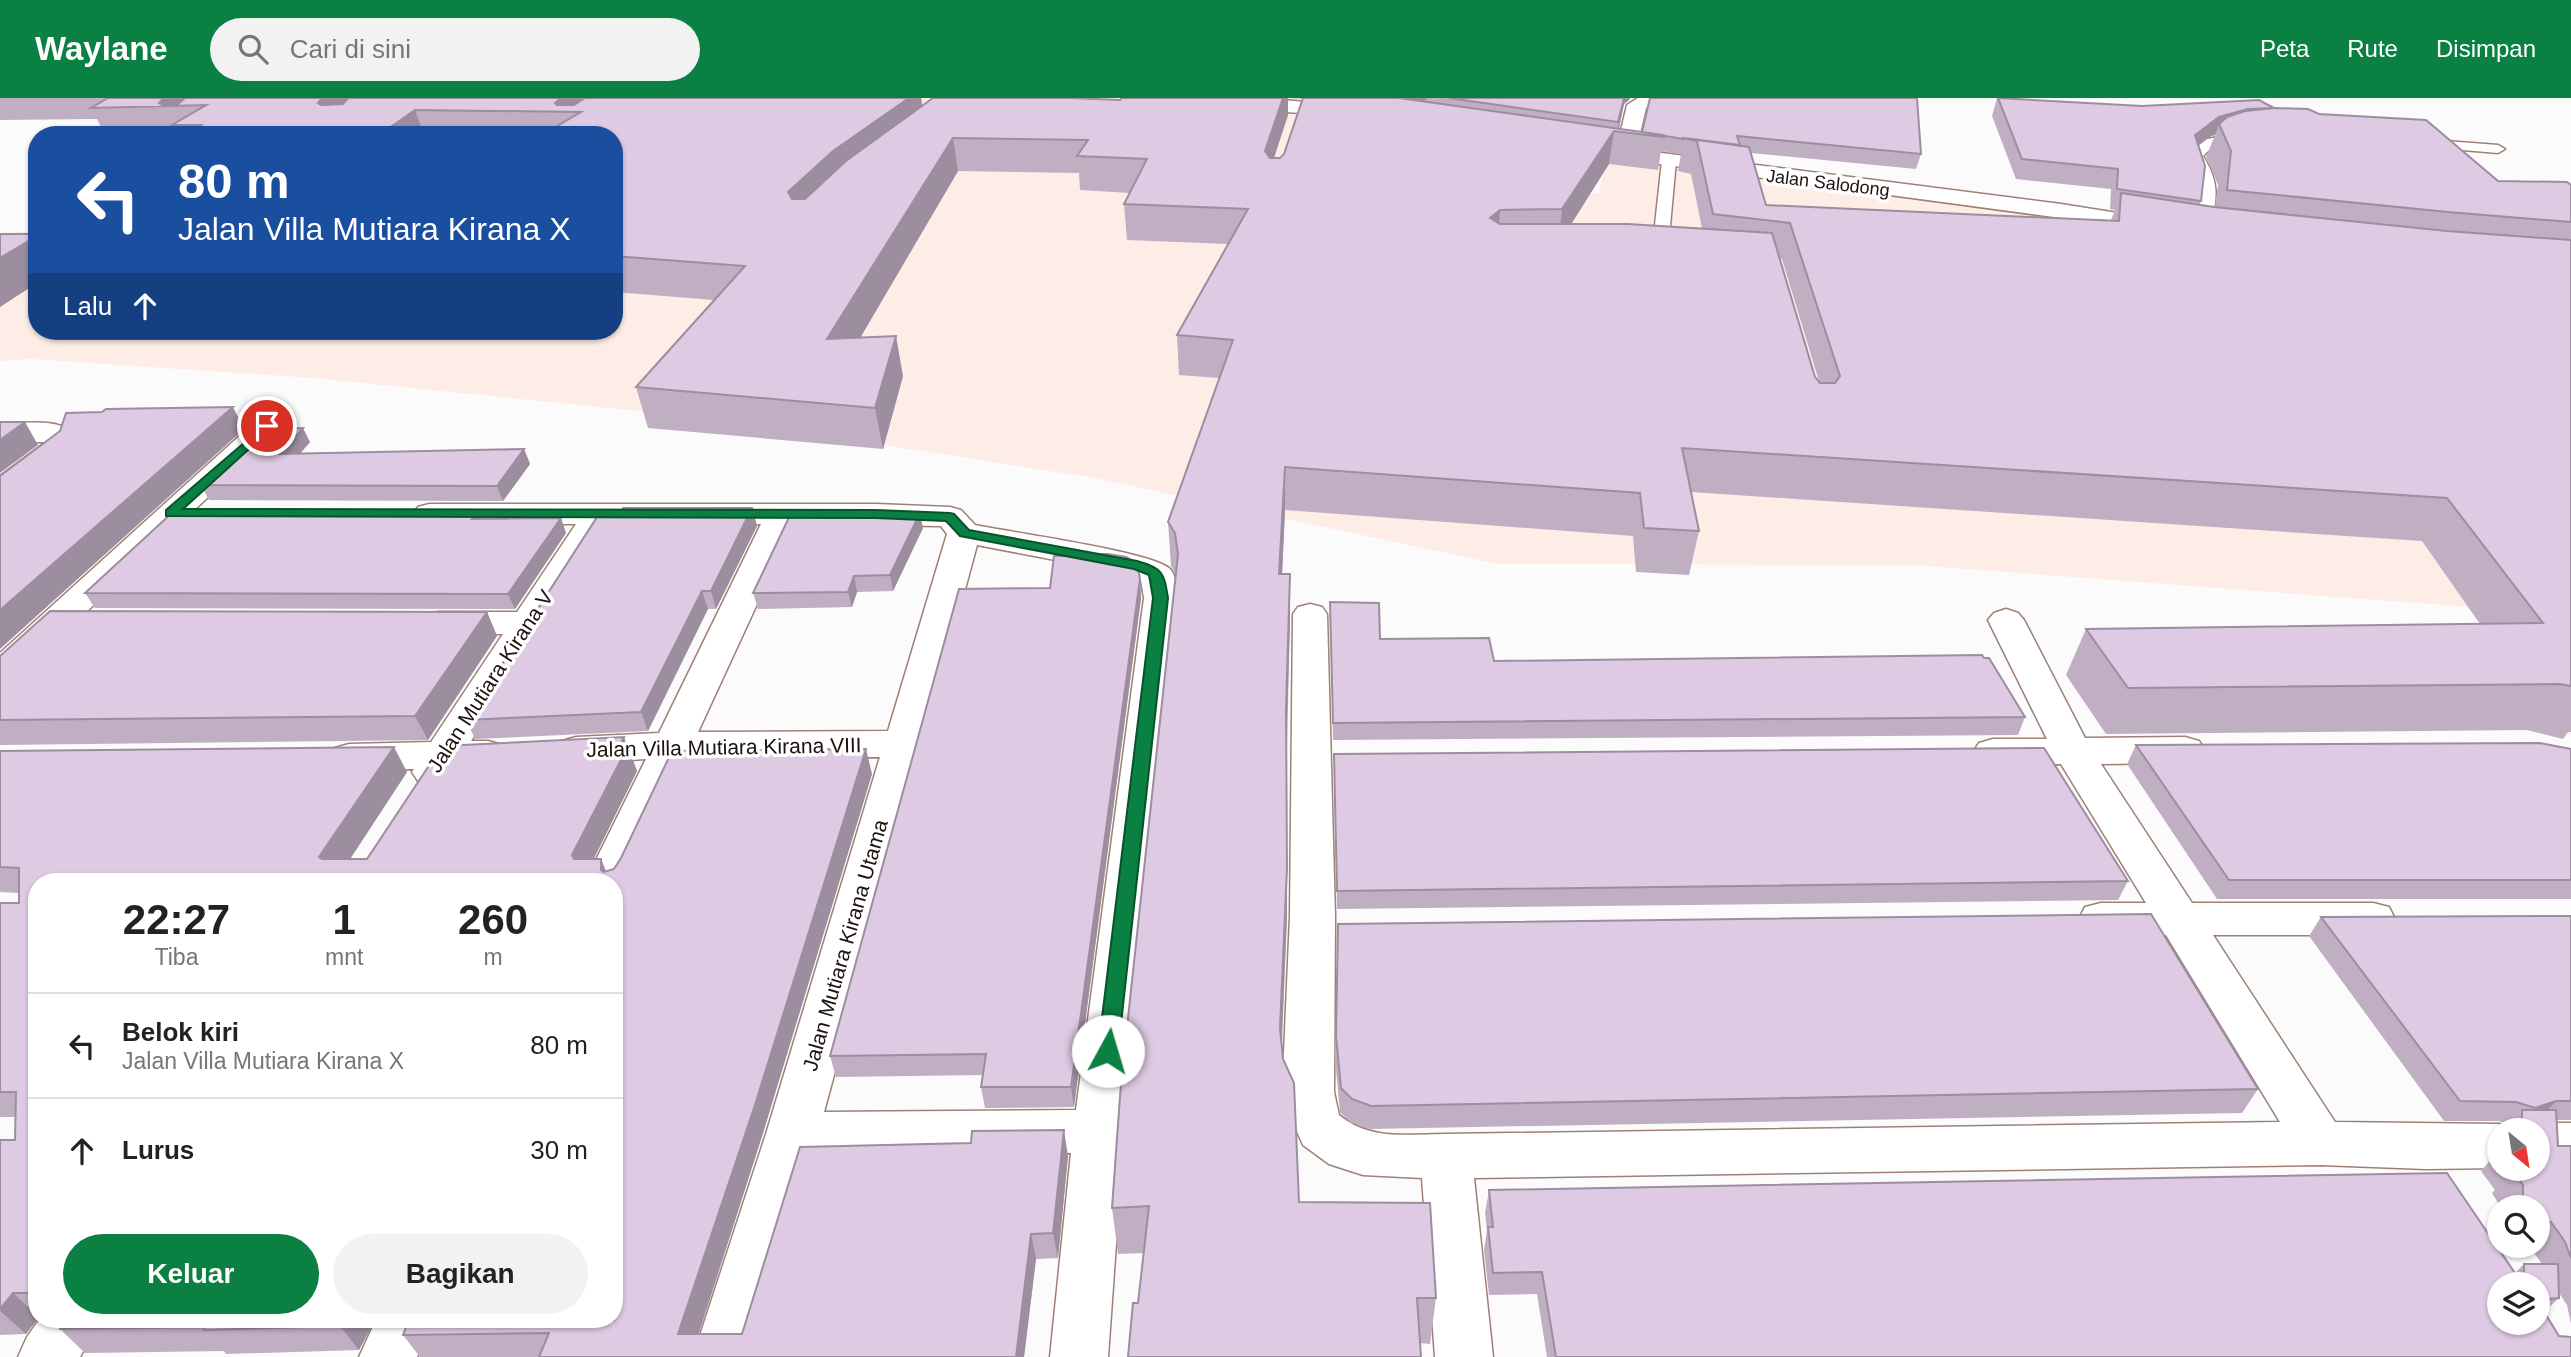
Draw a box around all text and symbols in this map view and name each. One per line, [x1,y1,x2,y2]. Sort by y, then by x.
search box [210,18,700,81]
text: Waylane [35,30,168,67]
icon: search [234,30,272,68]
text: Cari di sini [290,34,411,64]
text: Peta [2260,35,2309,62]
text: Rute [2347,35,2398,62]
text: Disimpan [2436,35,2536,62]
icon: left [63,154,154,245]
text: 80 m [178,154,290,208]
street label: Jalan Salodong [1765,166,1891,200]
text: Jalan Villa Mutiara Kirana X [178,211,571,247]
icon: ahead [126,287,164,325]
text: Lalu [63,291,112,321]
pin [237,396,297,456]
icon: arrive [248,407,286,445]
street label: Jalan Mutiara Kirana V [423,586,557,776]
street label: Jalan Villa Mutiara Kirana VIII [586,733,862,761]
street label: Jalan Mutiara Kirana Utama [798,816,892,1073]
text: 22:27 [123,896,230,943]
text: 1 [332,896,356,943]
text: 260 [458,896,528,943]
text: Tiba [155,944,198,970]
text: mnt [325,944,363,970]
text: m [484,944,503,970]
position arrow [1071,1014,1145,1088]
text: Belok kiri [122,1017,239,1047]
icon: left [63,1027,101,1065]
text: 80 m [530,1030,588,1060]
text: Jalan Villa Mutiara Kirana X [122,1048,404,1074]
north arrow [2487,1118,2550,1181]
map controls [2487,1118,2550,1335]
icon: ahead [63,1132,101,1170]
text: Lurus [122,1135,194,1165]
text: 30 m [530,1135,588,1165]
button: search [2487,1195,2550,1258]
button: Keluar [63,1234,319,1314]
button: Bagikan [333,1234,588,1314]
button: layers [2487,1272,2550,1335]

